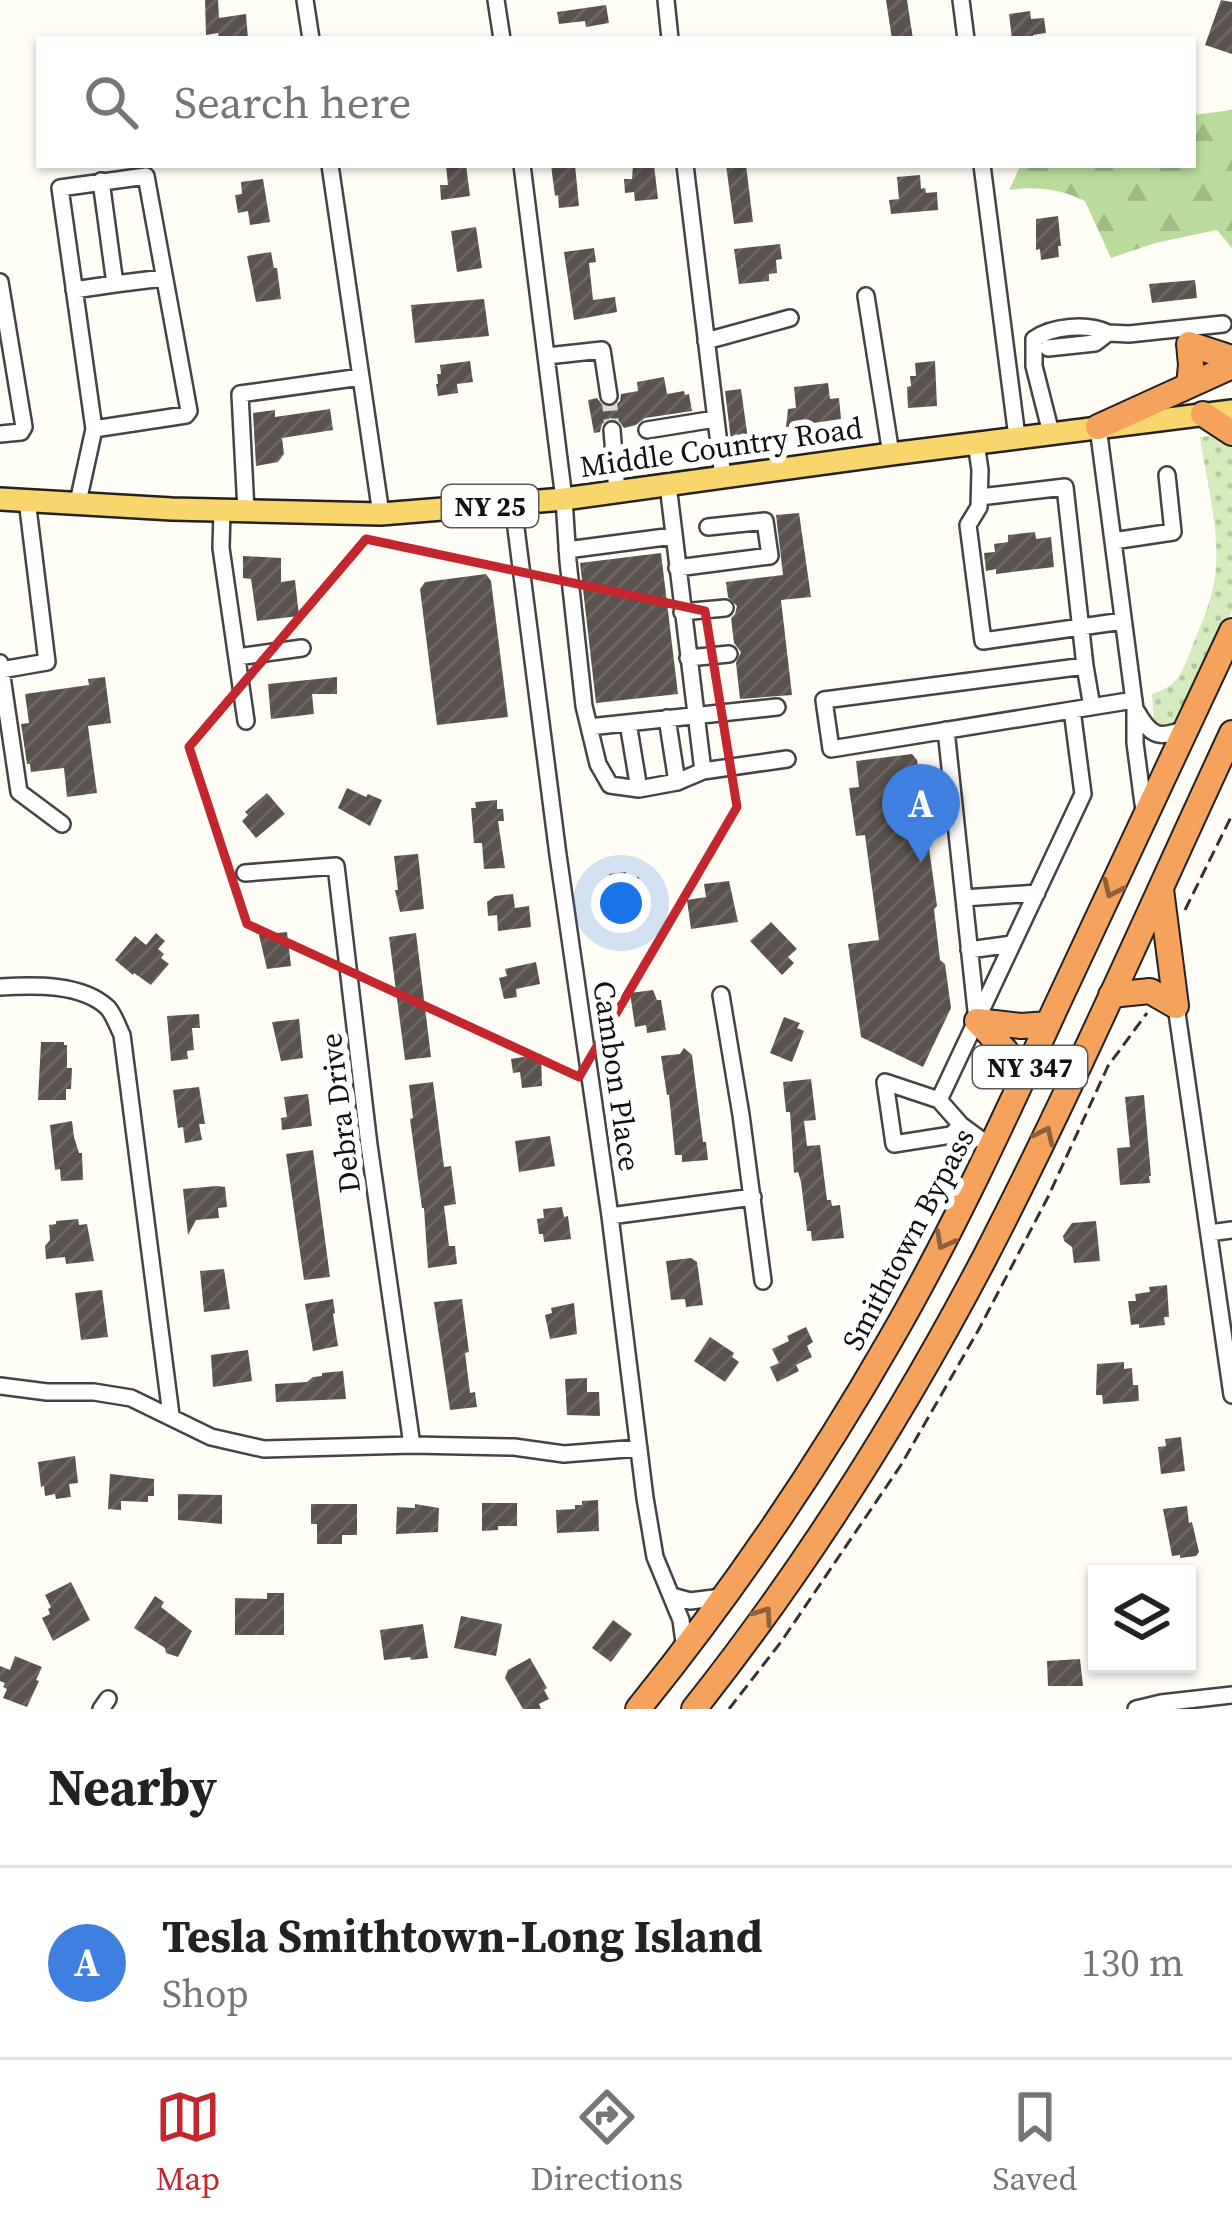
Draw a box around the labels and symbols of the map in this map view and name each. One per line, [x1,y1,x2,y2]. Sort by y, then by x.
street label: Middle Country Road [577,407,865,487]
road number: NY 25 [442,485,538,527]
pin: A [882,764,960,863]
your location [591,873,651,933]
one-way arrow [1103,877,1126,898]
street label: Cambon Place [583,978,651,1174]
street label: Debra Drive [310,1031,370,1195]
road number: NY 347 [973,1046,1087,1088]
street label: Smithtown Bypass [832,1121,984,1357]
one-way arrow [1031,1126,1054,1147]
one-way arrow [935,1229,958,1250]
one-way arrow [749,1607,771,1628]

